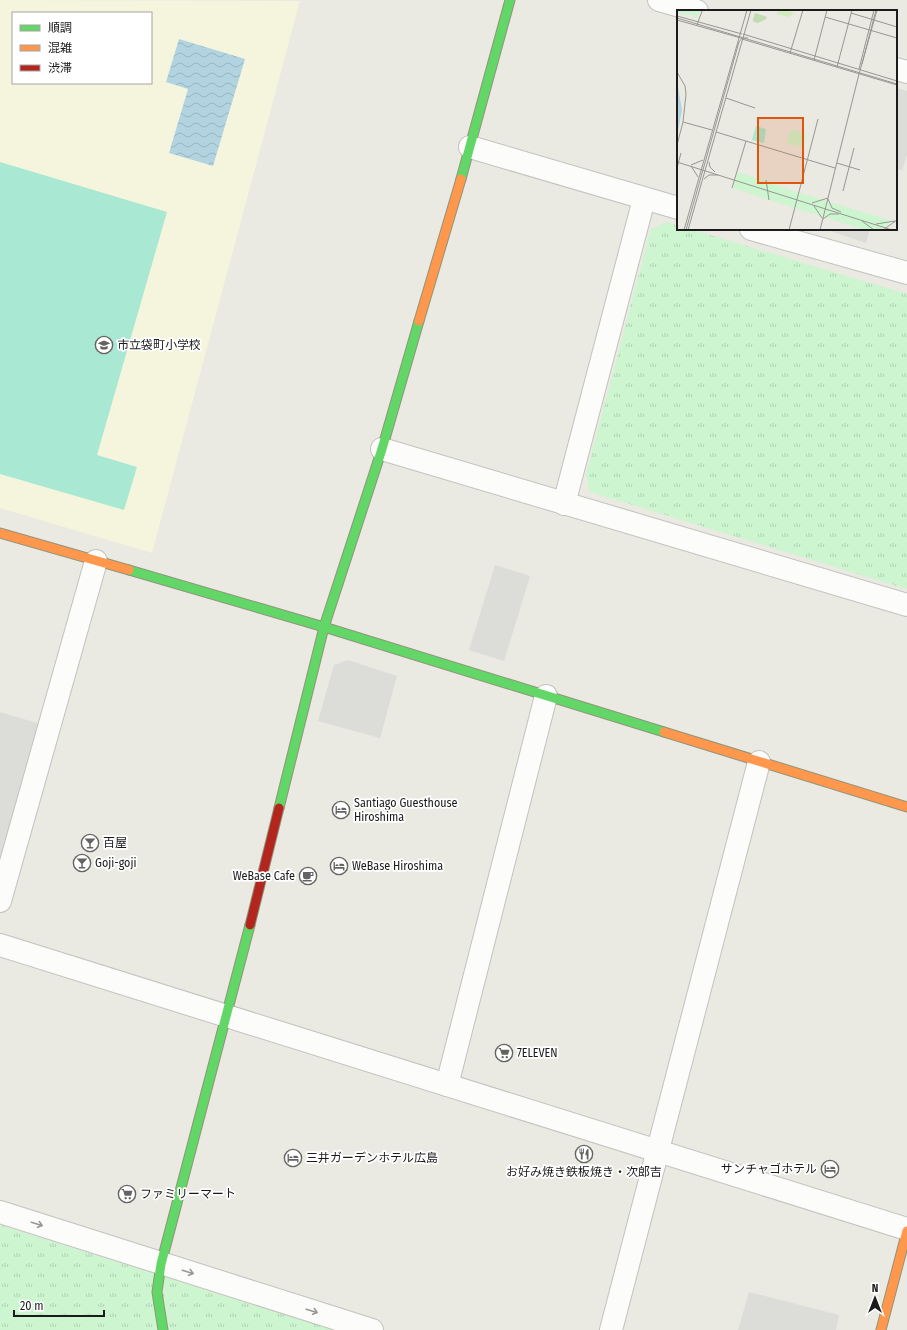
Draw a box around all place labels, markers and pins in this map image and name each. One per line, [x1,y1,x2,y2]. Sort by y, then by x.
school or university icon: 市立袋町小学校 [94,335,114,355]
place label: 市立袋町小学校 [117,338,201,352]
place label: Santiago Guesthouse Hiroshima [354,796,458,824]
hotel icon: Santiago Guesthouse Hiroshima [331,800,351,820]
bar icon: 百屋 [80,833,100,853]
place label: 百屋 [103,836,127,850]
bar icon: Goji-goji [72,853,92,873]
place label: Goji-goji [95,856,136,870]
hotel icon: WeBase Hiroshima [329,856,349,876]
place label: WeBase Hiroshima [352,859,443,873]
cafe icon: WeBase Cafe [298,866,318,886]
place label: WeBase Cafe [233,869,295,883]
supermarket icon: 7ELEVEN [494,1043,514,1063]
place label: 7ELEVEN [517,1046,557,1060]
restaurant icon: お好み焼き鉄板焼き・次郎吉 [574,1144,594,1164]
hotel icon: 三井ガーデンホテル広島 [283,1148,303,1168]
place label: 三井ガーデンホテル広島 [306,1151,438,1165]
hotel icon: サンチャゴホテル [820,1159,840,1179]
place label: サンチャゴホテル [721,1162,817,1176]
place label: お好み焼き鉄板焼き・次郎吉 [506,1165,662,1179]
supermarket icon: ファミリーマート [117,1184,137,1204]
place label: ファミリーマート [140,1187,236,1201]

